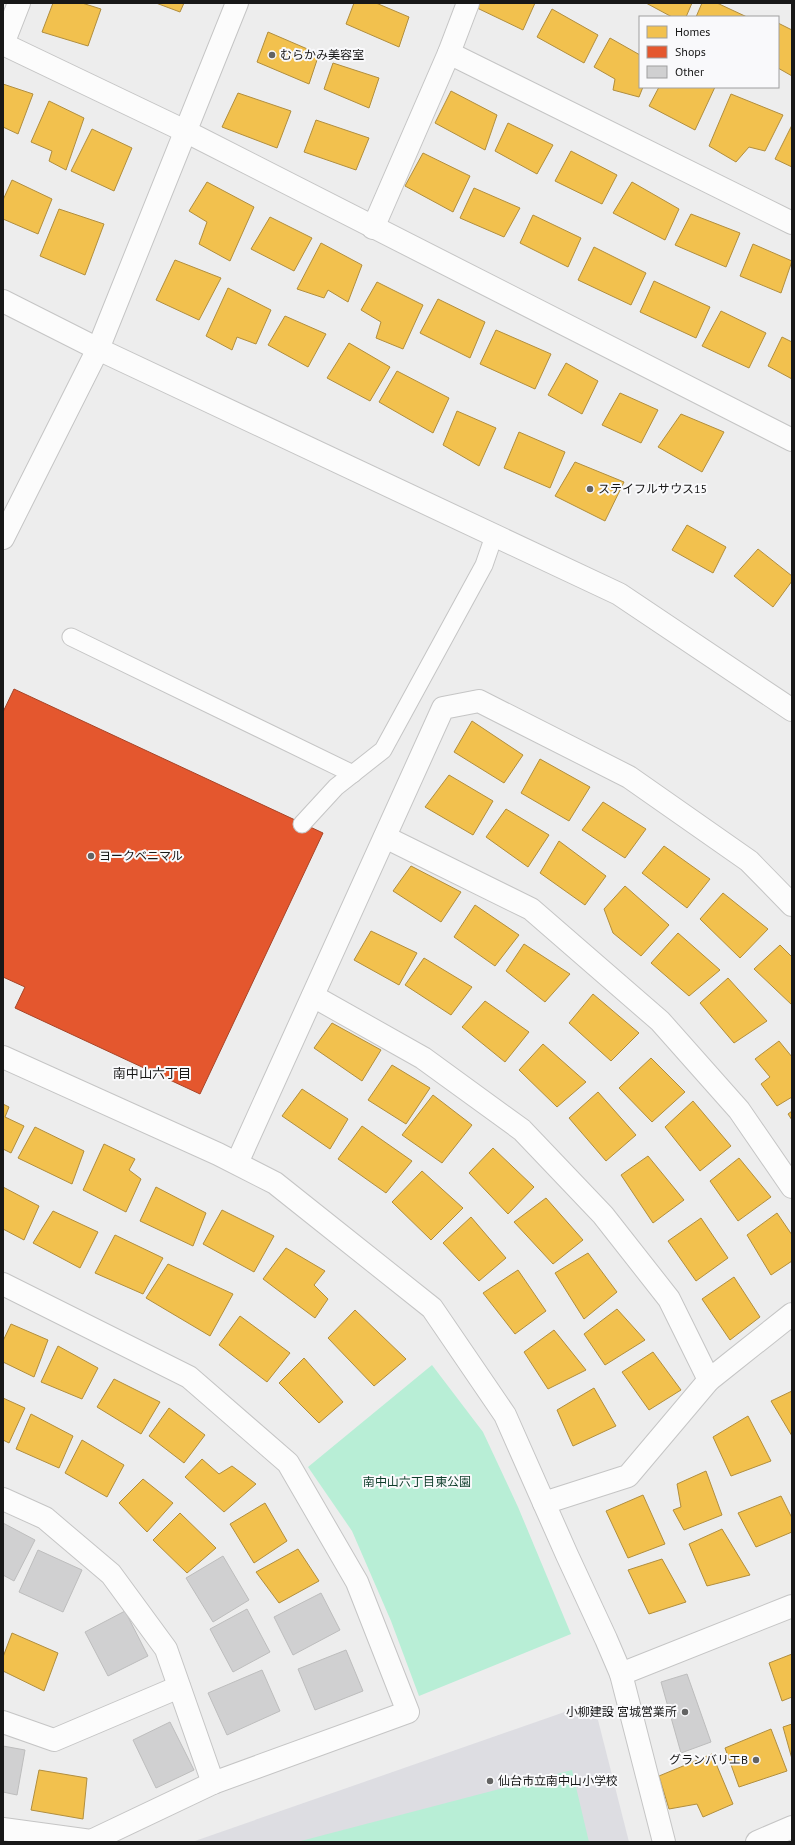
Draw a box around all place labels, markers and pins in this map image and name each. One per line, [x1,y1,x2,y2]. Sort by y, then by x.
place label: むらかみ美容室 [280,47,364,62]
marker: むらかみ美容室 [267,50,277,60]
place label: ステイフルサウス15 [598,481,707,496]
marker: ステイフルサウス15 [585,484,595,494]
place label: ヨークベニマル [99,848,183,863]
marker: ヨークベニマル [86,851,96,861]
place label: 小柳建設 宮城営業所 [566,1704,677,1719]
marker: 小柳建設 宮城営業所 [680,1707,690,1717]
place label: グランバリエB [669,1752,748,1767]
marker: グランバリエB [751,1755,761,1765]
place label: 仙台市立南中山小学校 [498,1773,618,1788]
marker: 仙台市立南中山小学校 [485,1776,495,1786]

